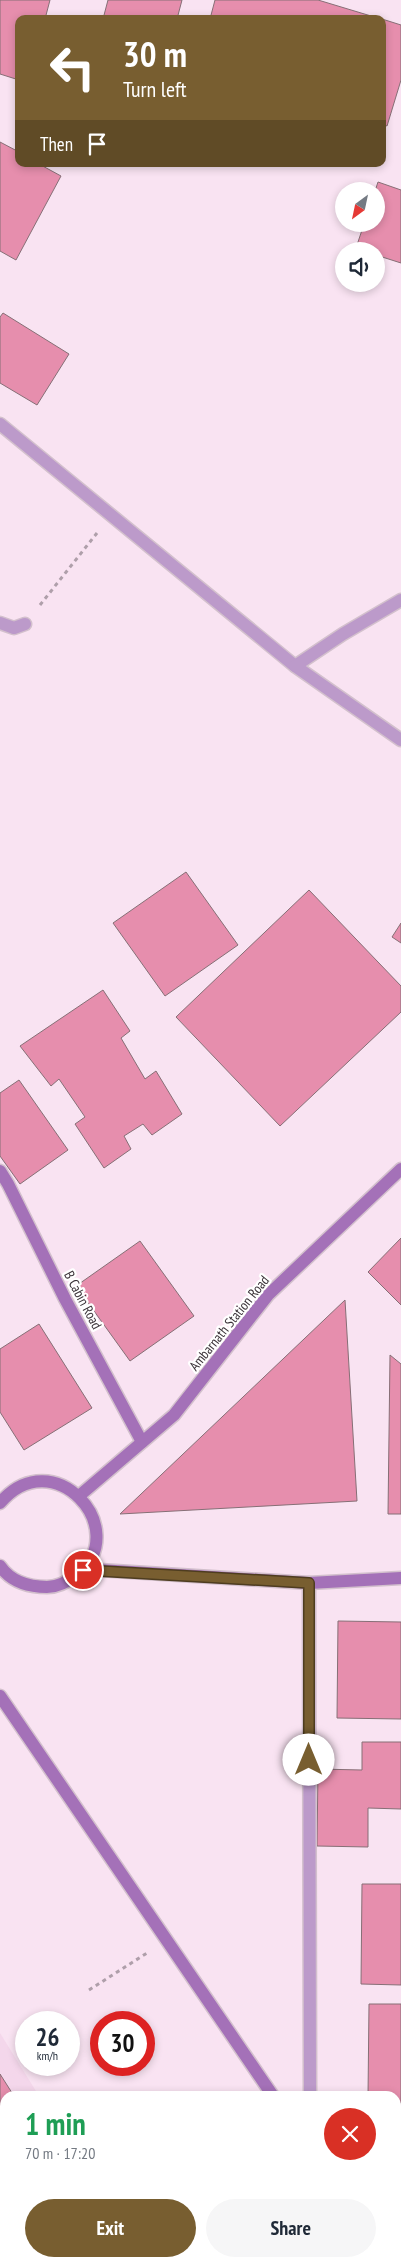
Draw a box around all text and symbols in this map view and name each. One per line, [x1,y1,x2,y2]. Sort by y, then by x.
text: 30 m [123,31,187,77]
icon: left [40,35,105,100]
text: Turn left [123,75,187,103]
icon: arrive [83,130,111,158]
text: Then [40,132,73,156]
north arrow [335,182,385,232]
map controls [335,182,385,292]
button: sound [335,242,385,292]
street label: B Cabin Road [60,1268,106,1332]
street label: Ambarnath Station Road [185,1272,273,1374]
pin [62,1549,104,1591]
icon: arrive [69,1556,97,1584]
position arrow [282,1733,334,1785]
speed limit sign: 30 [90,2011,155,2076]
text: 26 [36,2021,59,2053]
text: km/h [37,2048,58,2063]
text: 1 min [25,2104,86,2143]
button: close [324,2108,376,2160]
text: 70 m · 17:20 [25,2143,96,2163]
button: Exit [25,2199,196,2257]
button: Share [206,2199,376,2257]

